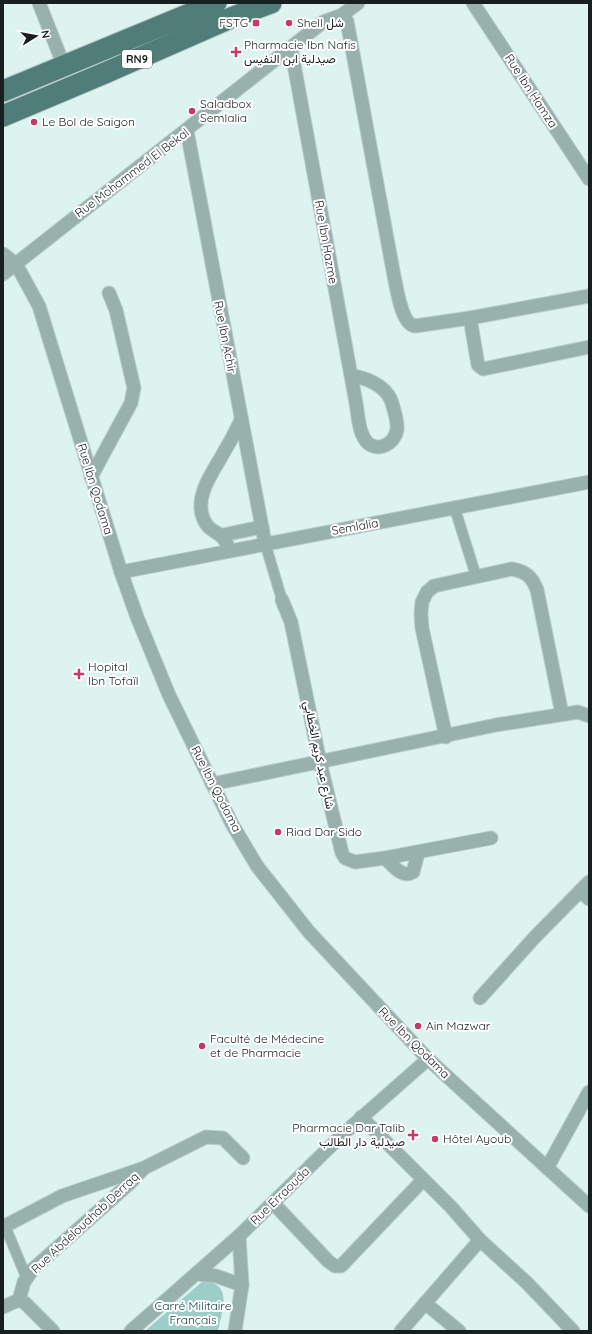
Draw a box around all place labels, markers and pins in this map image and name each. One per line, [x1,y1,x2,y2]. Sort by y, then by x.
place label: FSTG [219,15,248,30]
place label: Shell شل [297,15,344,31]
marker: FSTG [251,18,261,28]
marker: Shell شل [284,18,294,28]
place label: Pharmacie Ibn Nafis صيدلية ابن النفيس [244,37,356,67]
marker: Pharmacie Ibn Nafis صيدلية ابن النفيس [231,47,241,57]
place label: Saladbox Semlalia [200,96,252,125]
marker: Saladbox Semlalia [187,106,197,116]
place label: Le Bol de Saigon [42,114,135,129]
marker: Le Bol de Saigon [29,117,39,127]
place label: Hopital Ibn Tofaïl [88,659,138,688]
marker: Hopital Ibn Tofaïl [73,668,85,680]
place label: Riad Dar Sido [286,824,362,839]
marker: Riad Dar Sido [273,827,283,837]
place label: Ain Mazwar [426,1018,491,1033]
marker: Ain Mazwar [413,1021,423,1031]
place label: Faculté de Médecine et de Pharmacie [210,1031,324,1060]
marker: Faculté de Médecine et de Pharmacie [197,1041,207,1051]
place label: Pharmacie Dar Talib صيدلية دار الطالب [292,1120,405,1150]
marker: Pharmacie Dar Talib صيدلية دار الطالب [408,1130,418,1140]
place label: Hôtel Ayoub [443,1131,511,1146]
marker: Hôtel Ayoub [430,1134,440,1144]

